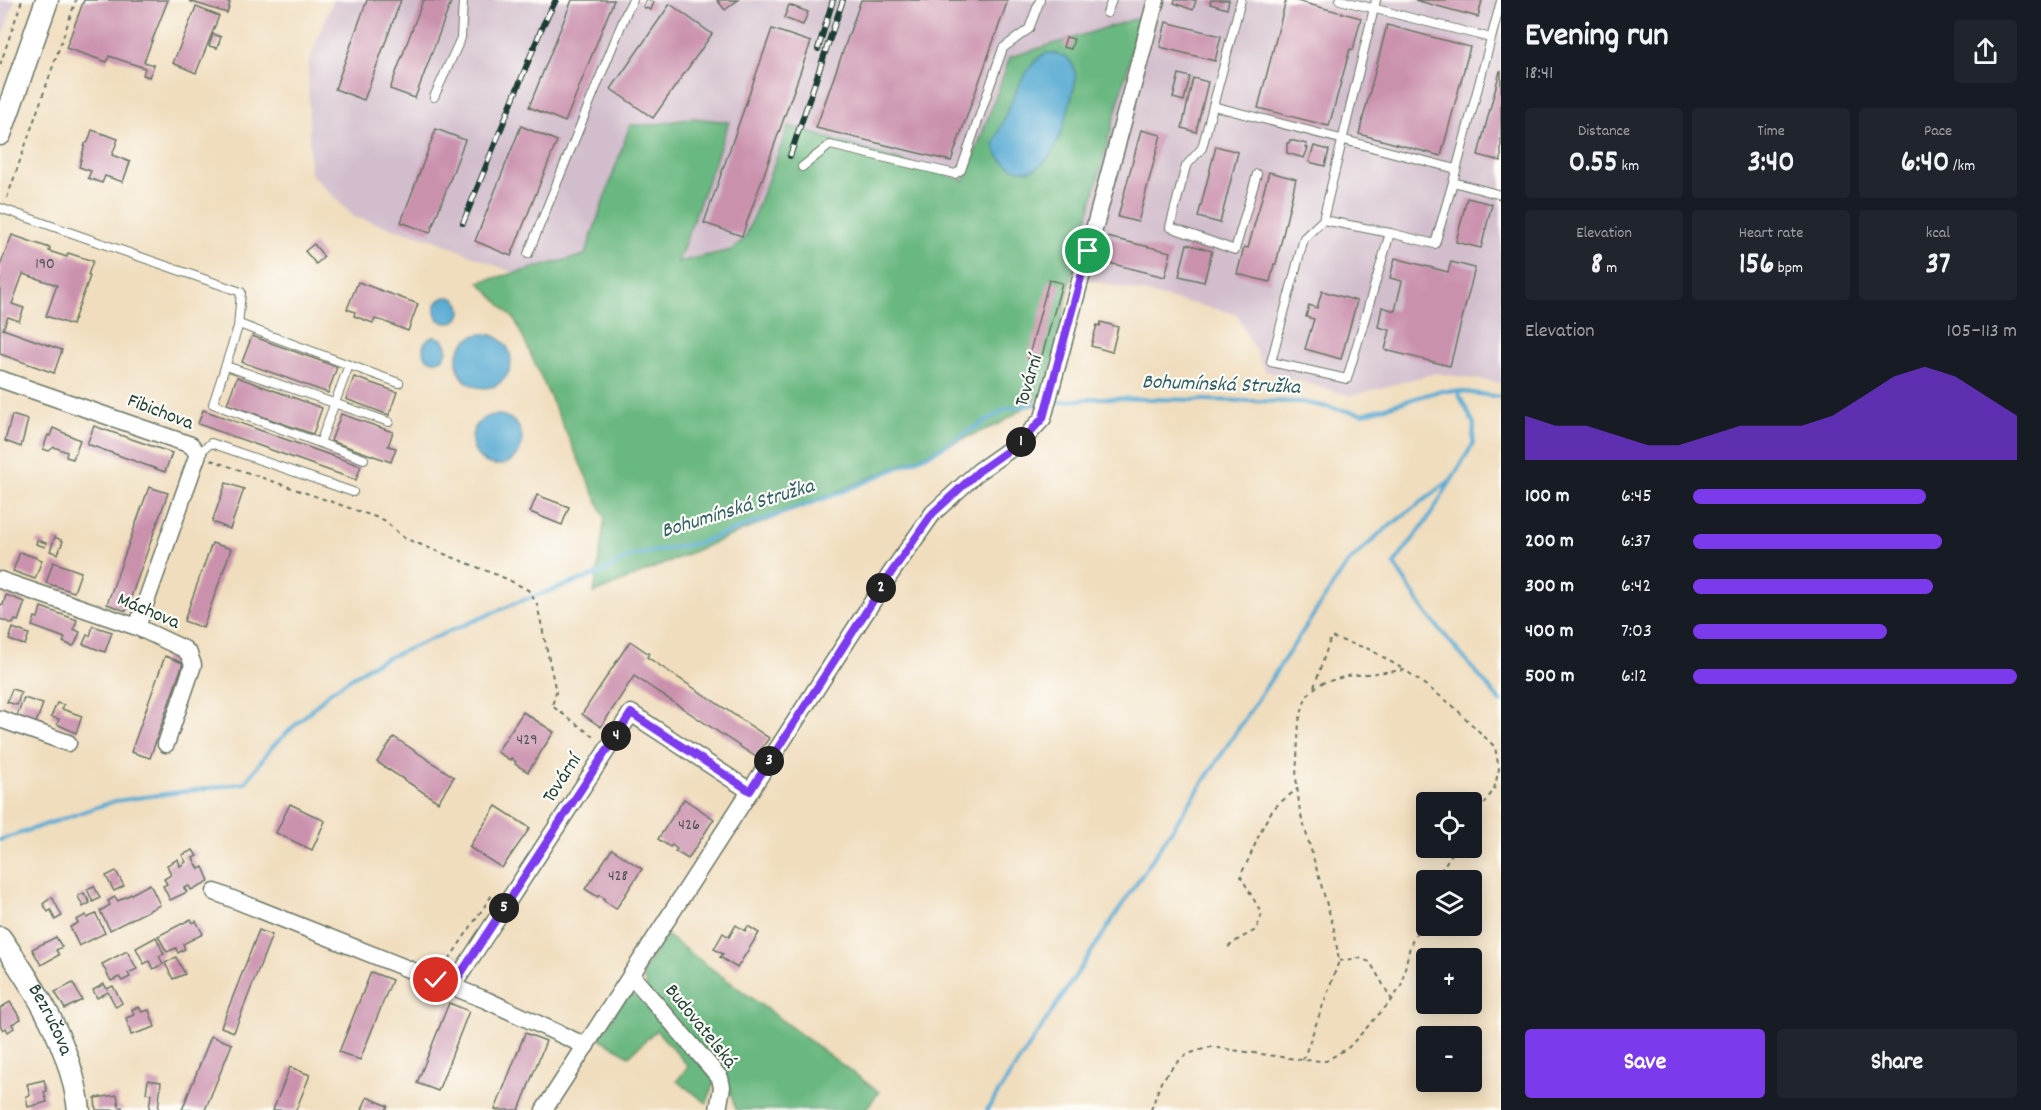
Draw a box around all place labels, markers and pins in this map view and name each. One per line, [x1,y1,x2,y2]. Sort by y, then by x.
pin [1062,225,1113,276]
pin: 1 [1006,427,1036,457]
pin: 2 [866,573,896,603]
pin: 4 [601,721,631,751]
pin: 3 [754,746,784,776]
pin: 5 [489,893,519,923]
pin [410,954,461,1005]

